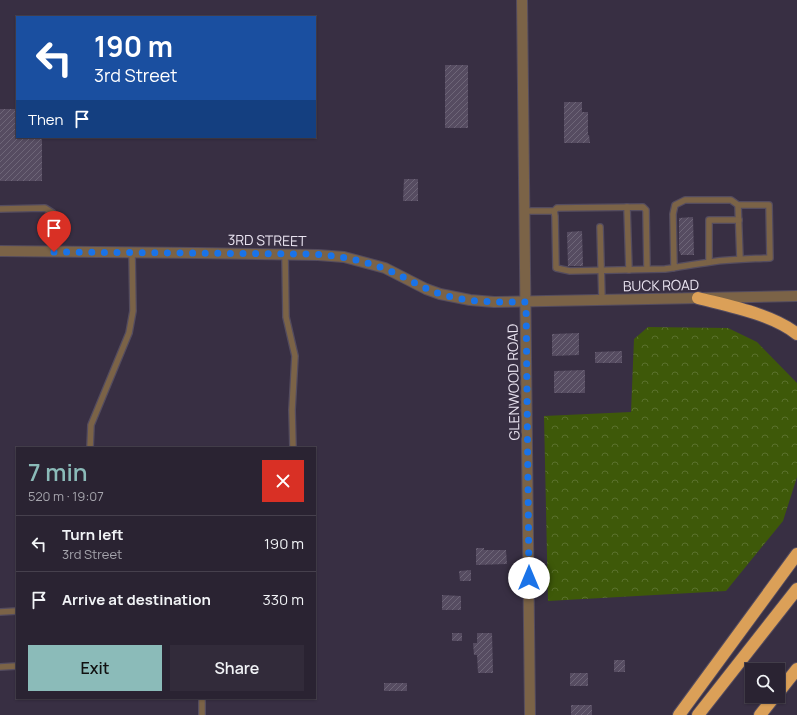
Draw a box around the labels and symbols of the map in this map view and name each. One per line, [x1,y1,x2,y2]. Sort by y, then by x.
pin [37,211,71,252]
street label: 3RD STREET [227,230,307,250]
street label: BUCK ROAD [623,275,699,295]
street label: GLENWOOD ROAD [502,323,524,441]
position arrow [508,557,550,599]

